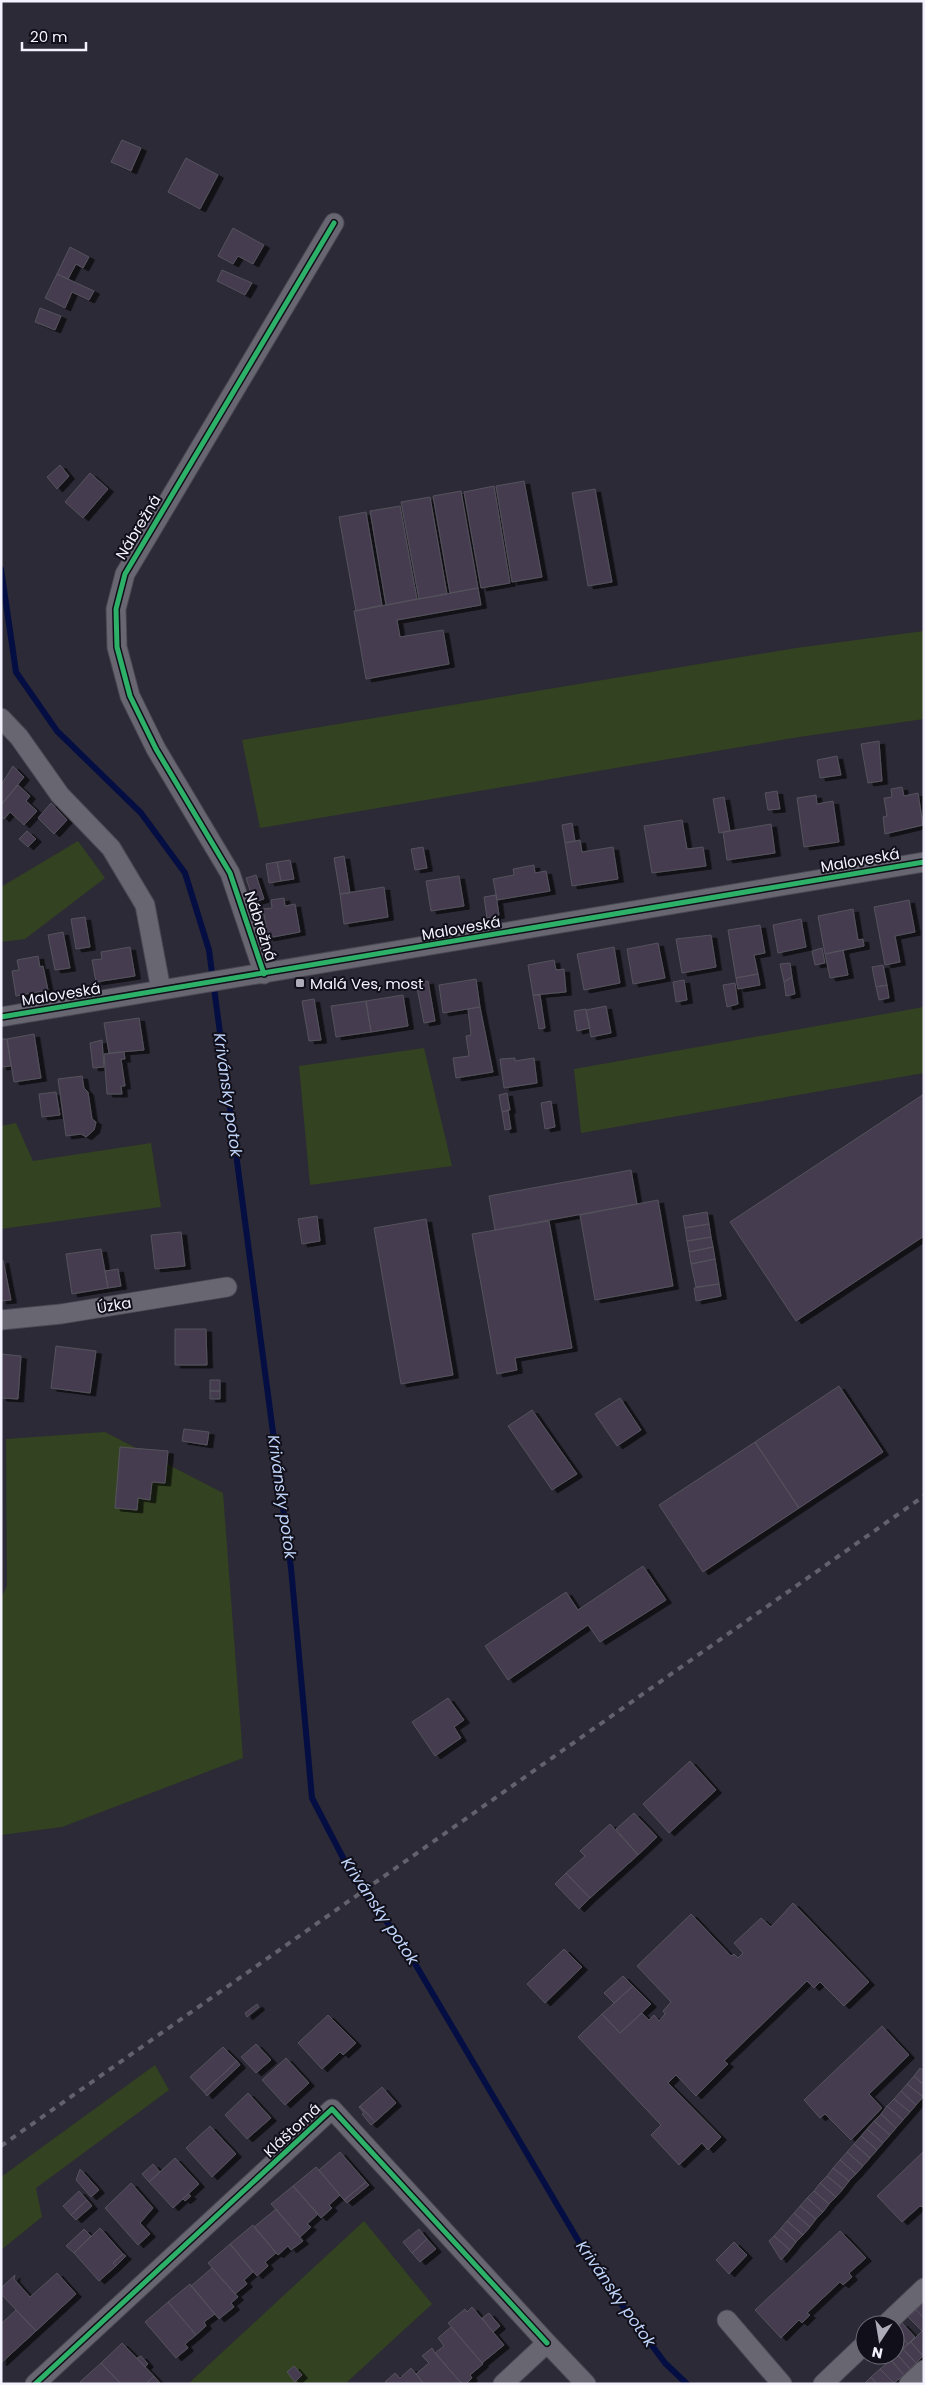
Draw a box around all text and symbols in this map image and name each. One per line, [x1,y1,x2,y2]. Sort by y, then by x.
scale bar [22,20,86,52]
text: 20 m [30,26,68,47]
street label: Nábrežná [110,491,166,563]
street label: Maloveská [819,843,901,877]
street label: Nábrežná [240,888,282,964]
street label: Maloveská [420,911,502,945]
place label: Malá Ves, most [310,973,423,994]
street label: Maloveská [20,977,102,1011]
marker: Malá Ves, most [294,977,306,989]
water label: Krivánsky potok [208,1031,248,1159]
street label: Úzka [95,1292,133,1318]
water label: Krivánsky potok [262,1433,302,1561]
water label: Krivánsky potok [335,1853,425,1970]
street label: Kláštorná [259,2098,325,2162]
water label: Krivánsky potok [571,2236,662,2353]
north arrow [855,2315,905,2365]
text: N [870,2342,885,2364]

